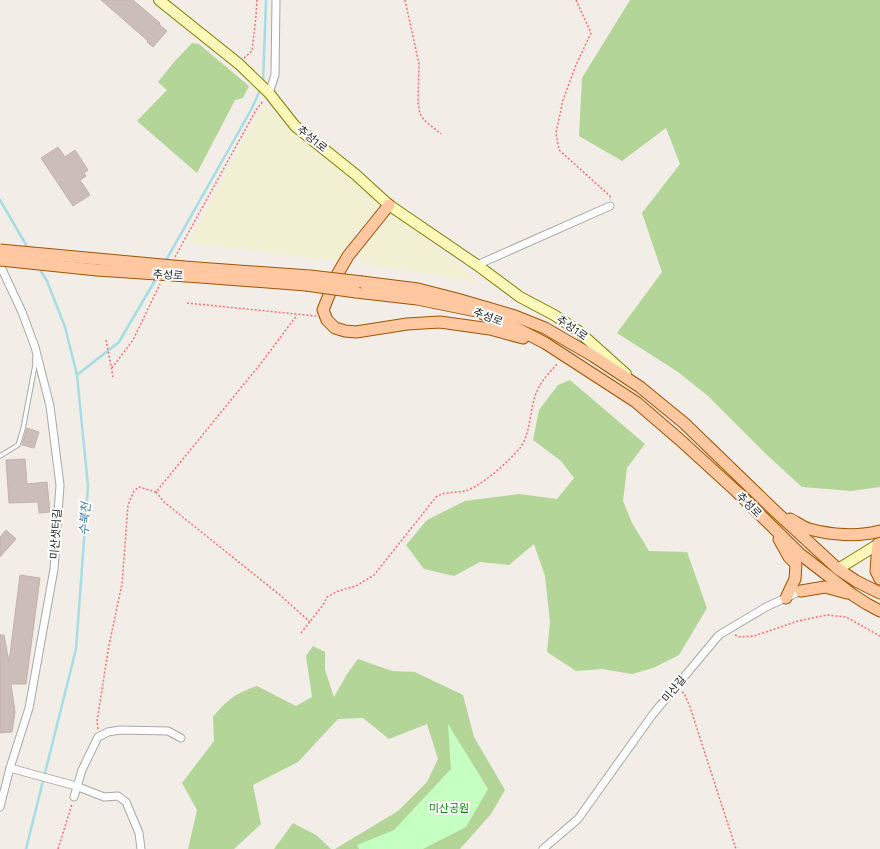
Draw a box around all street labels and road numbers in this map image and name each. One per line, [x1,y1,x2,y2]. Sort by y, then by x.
street label: 추성1로 [294,123,330,155]
street label: 추성로 [152,267,184,283]
street label: 추성로 [471,305,505,329]
street label: 추성1로 [554,313,590,343]
street label: 추성로 [734,490,764,520]
street label: 미산샛터길 [48,508,64,560]
street label: 미산길 [659,673,689,705]

